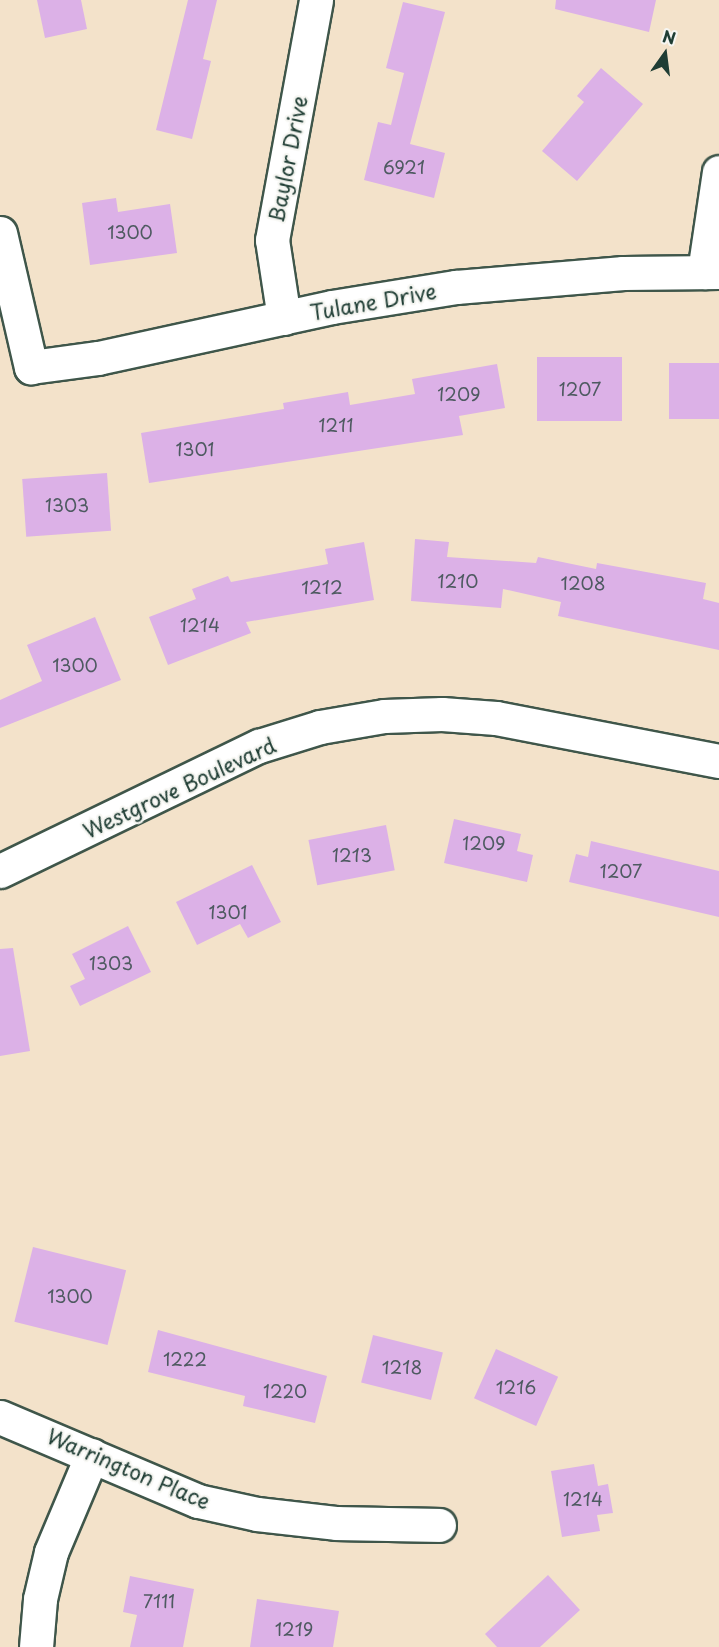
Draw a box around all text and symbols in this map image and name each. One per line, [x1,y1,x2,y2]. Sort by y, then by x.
text: N [660,23,678,50]
north arrow [635,24,695,84]
street label: Baylor Drive [262,93,312,225]
house number: 6921 [383,156,425,178]
house number: 1300 [107,221,153,243]
street label: Tulane Drive [308,277,438,325]
house number: 1207 [559,378,601,400]
house number: 1209 [437,383,481,405]
house number: 1211 [319,414,353,436]
house number: 1301 [176,438,214,460]
house number: 1303 [45,494,89,516]
house number: 1210 [438,570,478,592]
house number: 1208 [561,572,605,594]
house number: 1212 [301,576,343,598]
house number: 1214 [180,614,220,636]
house number: 1300 [52,654,98,676]
street label: Westgrove Boulevard [78,731,280,843]
house number: 1209 [462,832,506,854]
house number: 1213 [332,844,372,866]
house number: 1207 [600,860,642,882]
house number: 1301 [209,901,247,923]
house number: 1303 [89,952,133,974]
house number: 1300 [47,1285,93,1307]
house number: 1222 [163,1348,207,1370]
house number: 1218 [382,1356,422,1378]
house number: 1216 [496,1376,536,1398]
house number: 1220 [263,1380,307,1402]
street label: Warrington Place [44,1422,214,1514]
house number: 1214 [563,1488,603,1510]
house number: 7111 [143,1590,175,1612]
house number: 1219 [275,1618,313,1640]

